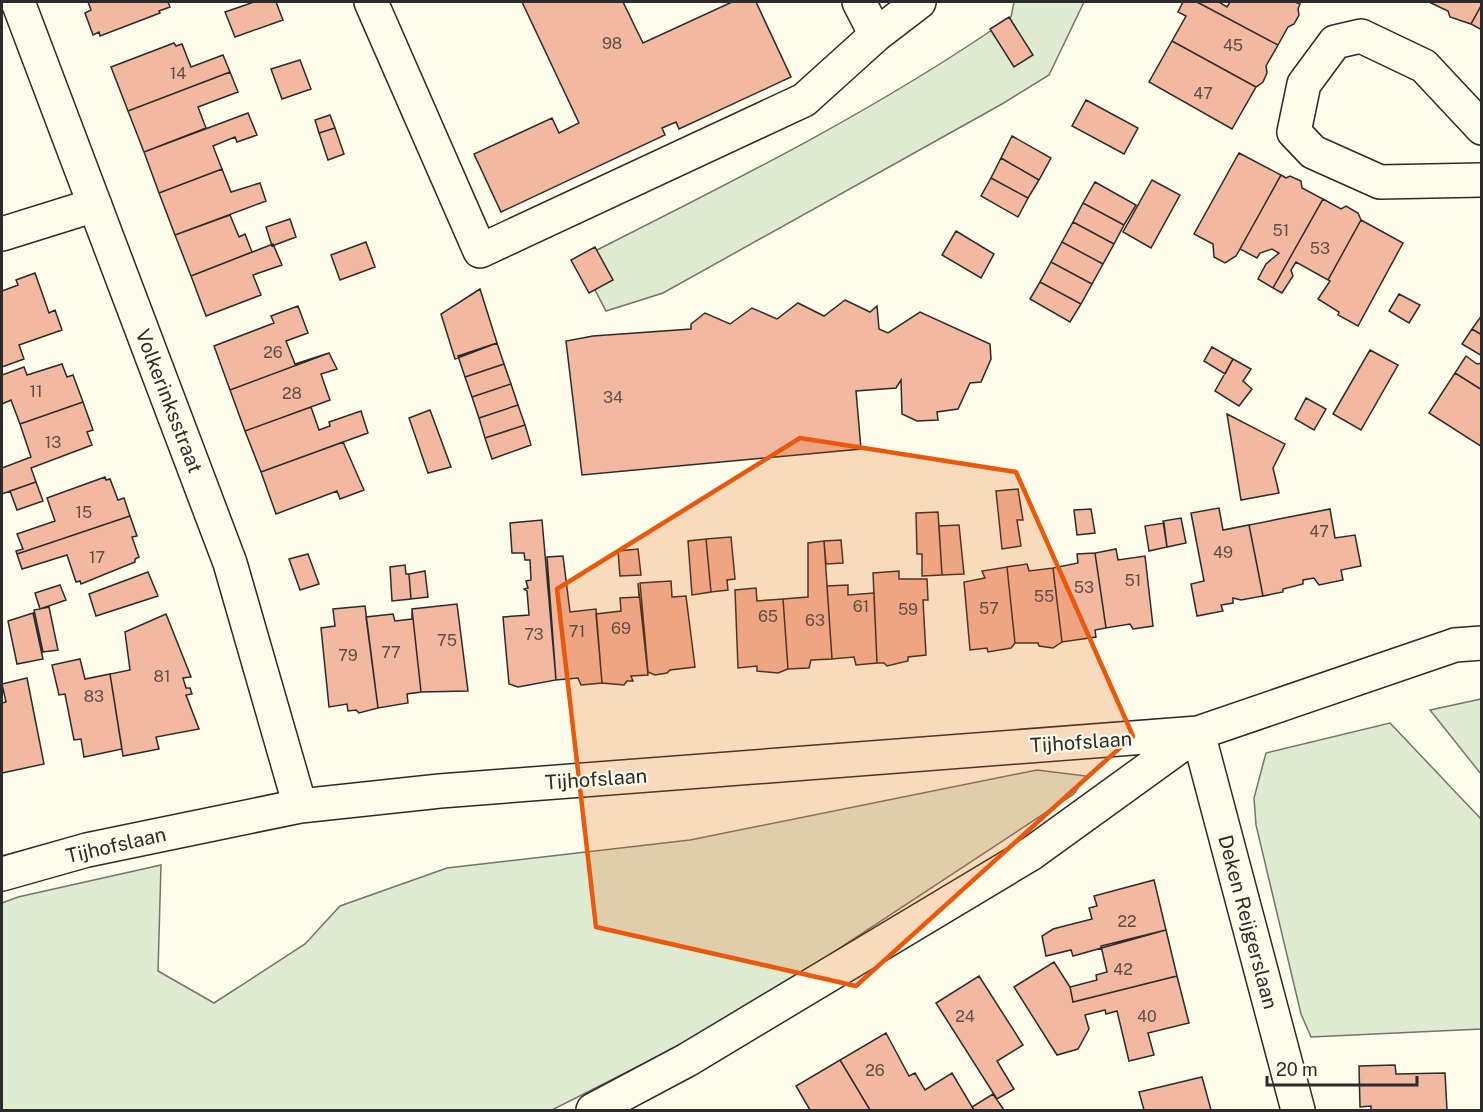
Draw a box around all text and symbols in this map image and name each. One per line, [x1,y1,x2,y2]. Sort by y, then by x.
house number: 98 [602,34,622,53]
house number: 45 [1223,36,1243,55]
house number: 14 [170,64,186,83]
house number: 47 [1193,84,1213,103]
house number: 51 [1273,221,1289,240]
house number: 53 [1310,239,1330,258]
street label: Volkerinksstraat [131,326,207,476]
house number: 26 [263,343,283,362]
house number: 11 [29,382,43,401]
house number: 28 [282,384,302,403]
house number: 34 [603,388,623,407]
house number: 13 [45,433,61,452]
house number: 15 [76,503,92,522]
house number: 47 [1309,522,1329,541]
house number: 49 [1213,543,1233,562]
house number: 17 [89,548,105,567]
house number: 51 [1125,571,1141,590]
house number: 53 [1074,578,1094,597]
house number: 55 [1034,587,1054,606]
house number: 61 [853,597,869,616]
house number: 57 [979,599,999,618]
house number: 59 [898,600,918,619]
house number: 65 [758,607,778,626]
house number: 63 [805,611,825,630]
house number: 69 [611,619,631,638]
house number: 71 [569,622,585,641]
house number: 73 [524,625,544,644]
house number: 75 [437,631,457,650]
house number: 77 [381,643,401,662]
house number: 79 [338,646,358,665]
house number: 81 [154,667,170,686]
house number: 83 [84,687,104,706]
street label: Tijhofslaan [1029,726,1133,758]
street label: Tijhofslaan [544,763,648,795]
street label: Tijhofslaan [64,822,168,868]
street label: Deken Reijgerslaan [1213,832,1283,1012]
house number: 22 [1117,912,1137,931]
house number: 42 [1113,960,1133,979]
house number: 24 [955,1007,975,1026]
house number: 40 [1137,1007,1157,1026]
scale bar [1267,1049,1417,1087]
text: 20 m [1276,1059,1318,1080]
house number: 26 [865,1061,885,1080]

